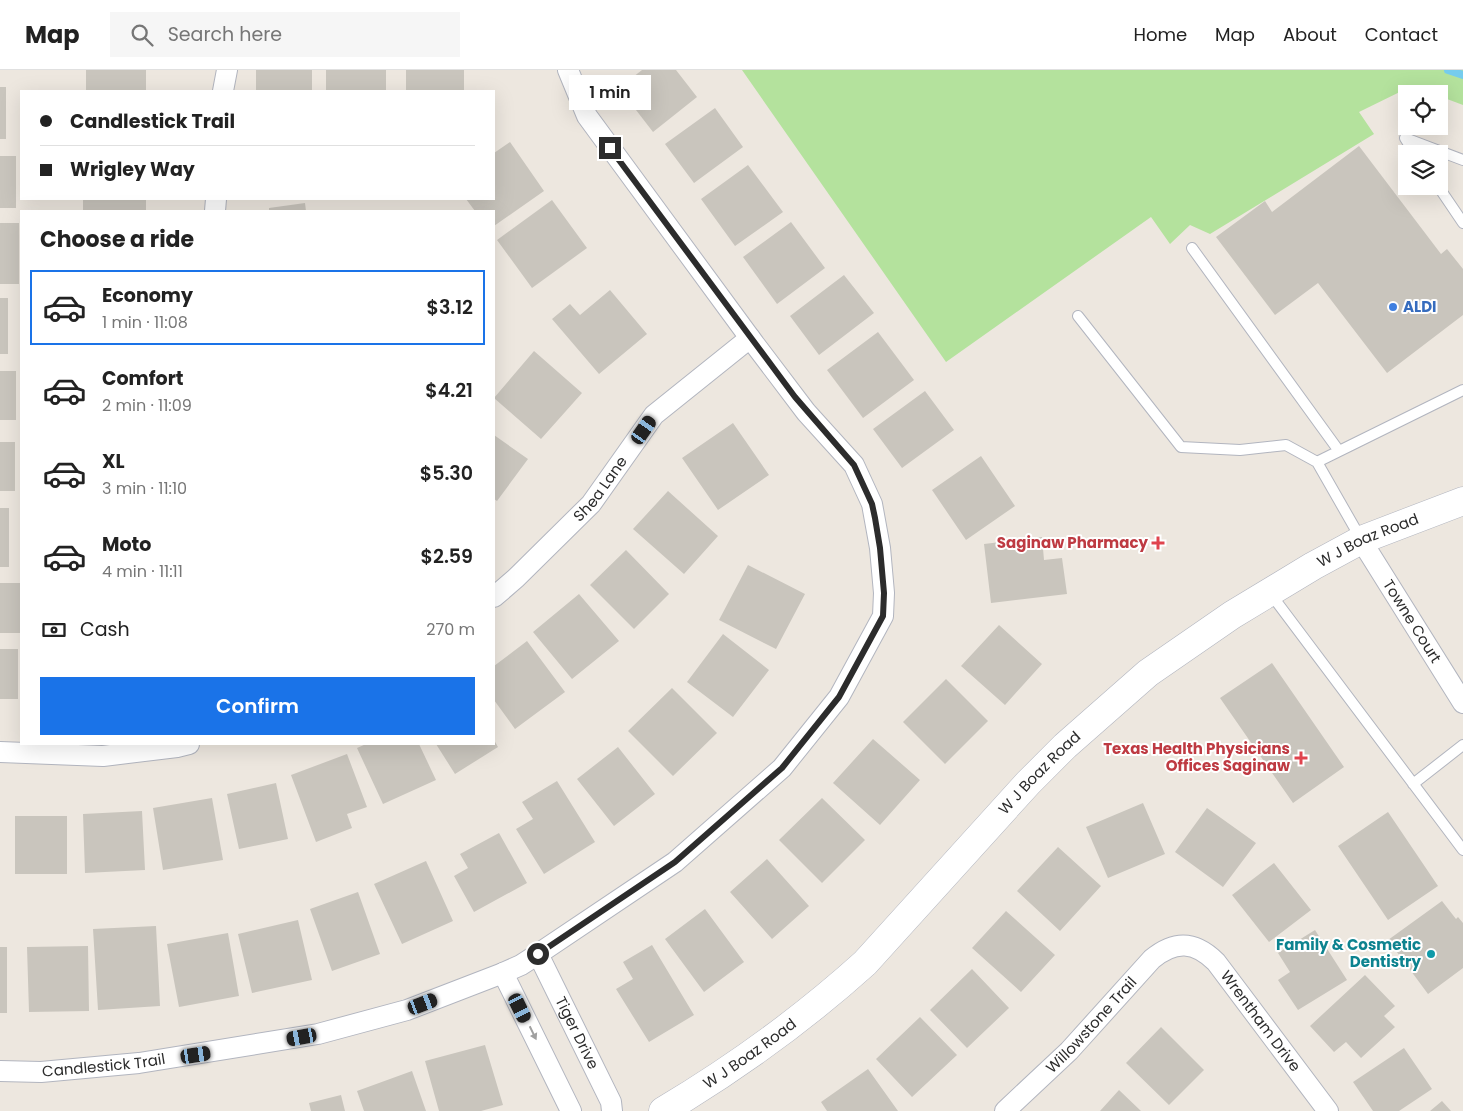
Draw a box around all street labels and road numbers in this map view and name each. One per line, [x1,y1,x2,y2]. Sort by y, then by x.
street label: Shea Lane [568,452,632,526]
street label: W J Boaz Road [1313,508,1421,572]
street label: Towne Court [1378,575,1446,667]
street label: W J Boaz Road [993,726,1085,819]
street label: Wrentham Drive [1216,966,1306,1076]
street label: Willowstone Trail [1041,972,1141,1078]
street label: Tiger Drive [551,993,604,1073]
street label: W J Boaz Road [699,1013,800,1093]
street label: Candlestick Trail [41,1048,167,1082]

